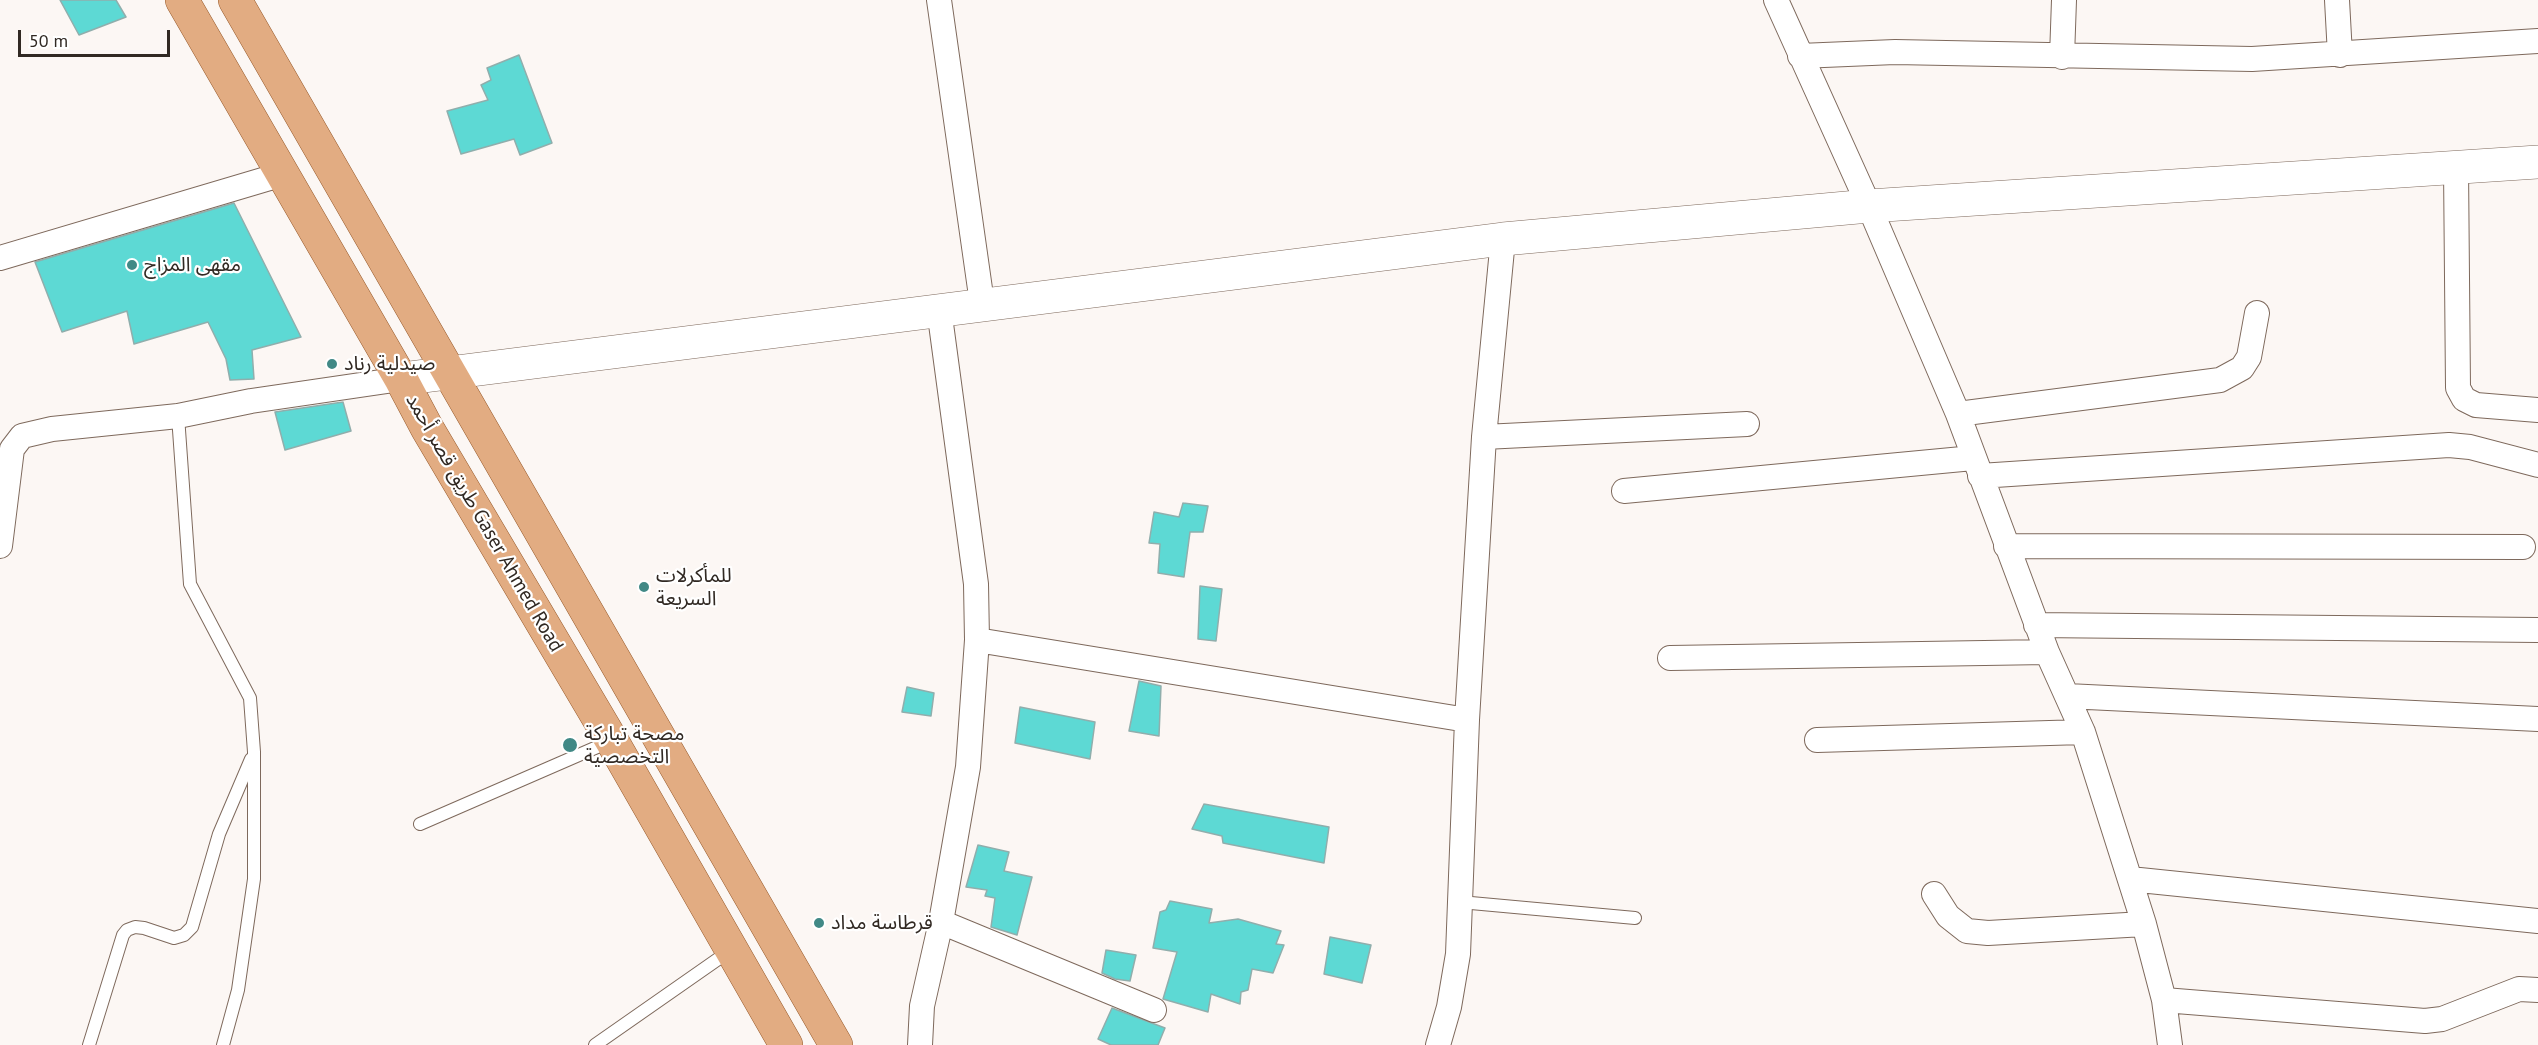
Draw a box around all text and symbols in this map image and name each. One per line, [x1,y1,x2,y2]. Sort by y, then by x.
scale bar [21,18,172,56]
text: 50 m [29,29,68,52]
place label: مقهى المزاج [144,253,241,277]
marker: مقهى المزاج [125,258,139,272]
place label: صيدلية رناد [344,352,435,376]
marker: صيدلية رناد [325,357,339,371]
street label: طريق قصر أحمد Gaser Ahmed Road [400,390,568,656]
place label: للمأكرلات السريعة [656,564,732,611]
marker: للمأكرلات السريعة [637,580,651,594]
place label: مصحة تباركة التخصصية [584,722,684,769]
marker: مصحة تباركة التخصصية [561,736,579,754]
place label: قرطاسة مداد [831,911,933,935]
marker: قرطاسة مداد [812,916,826,930]

